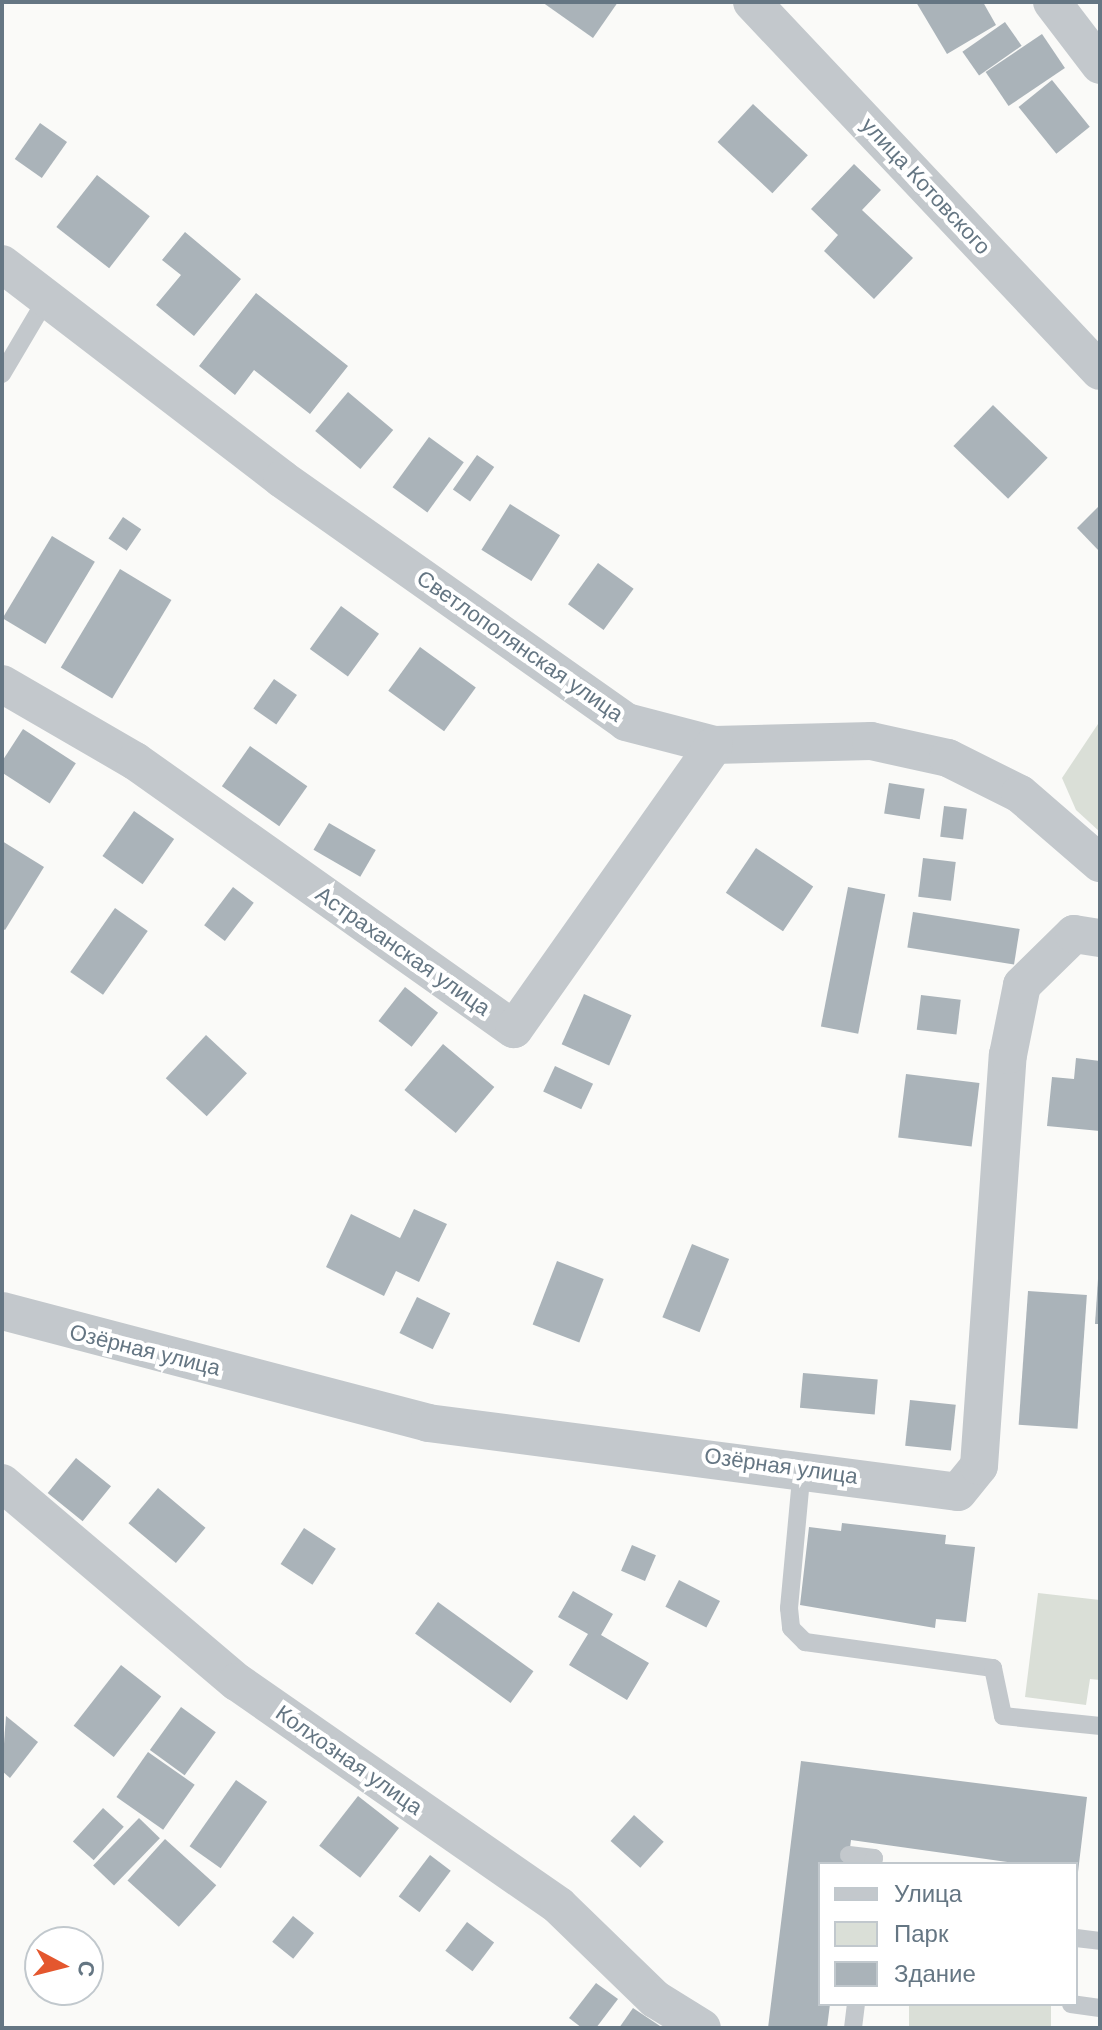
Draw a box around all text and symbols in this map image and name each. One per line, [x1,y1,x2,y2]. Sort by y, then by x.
street label: улица Котовского [856,112,996,260]
street label: Светлополянская улица [412,565,628,727]
street label: Астраханская улица [311,881,495,1021]
street label: Озёрная улица [67,1318,223,1382]
street label: Озёрная улица [703,1442,859,1490]
street label: Колхозная улица [271,1700,427,1820]
legend [818,1862,1078,2006]
text: Улица [894,1880,962,1907]
text: Парк [894,1920,948,1947]
north arrow [24,1926,104,2006]
text: С [73,1959,100,1978]
text: Здание [894,1960,976,1987]

